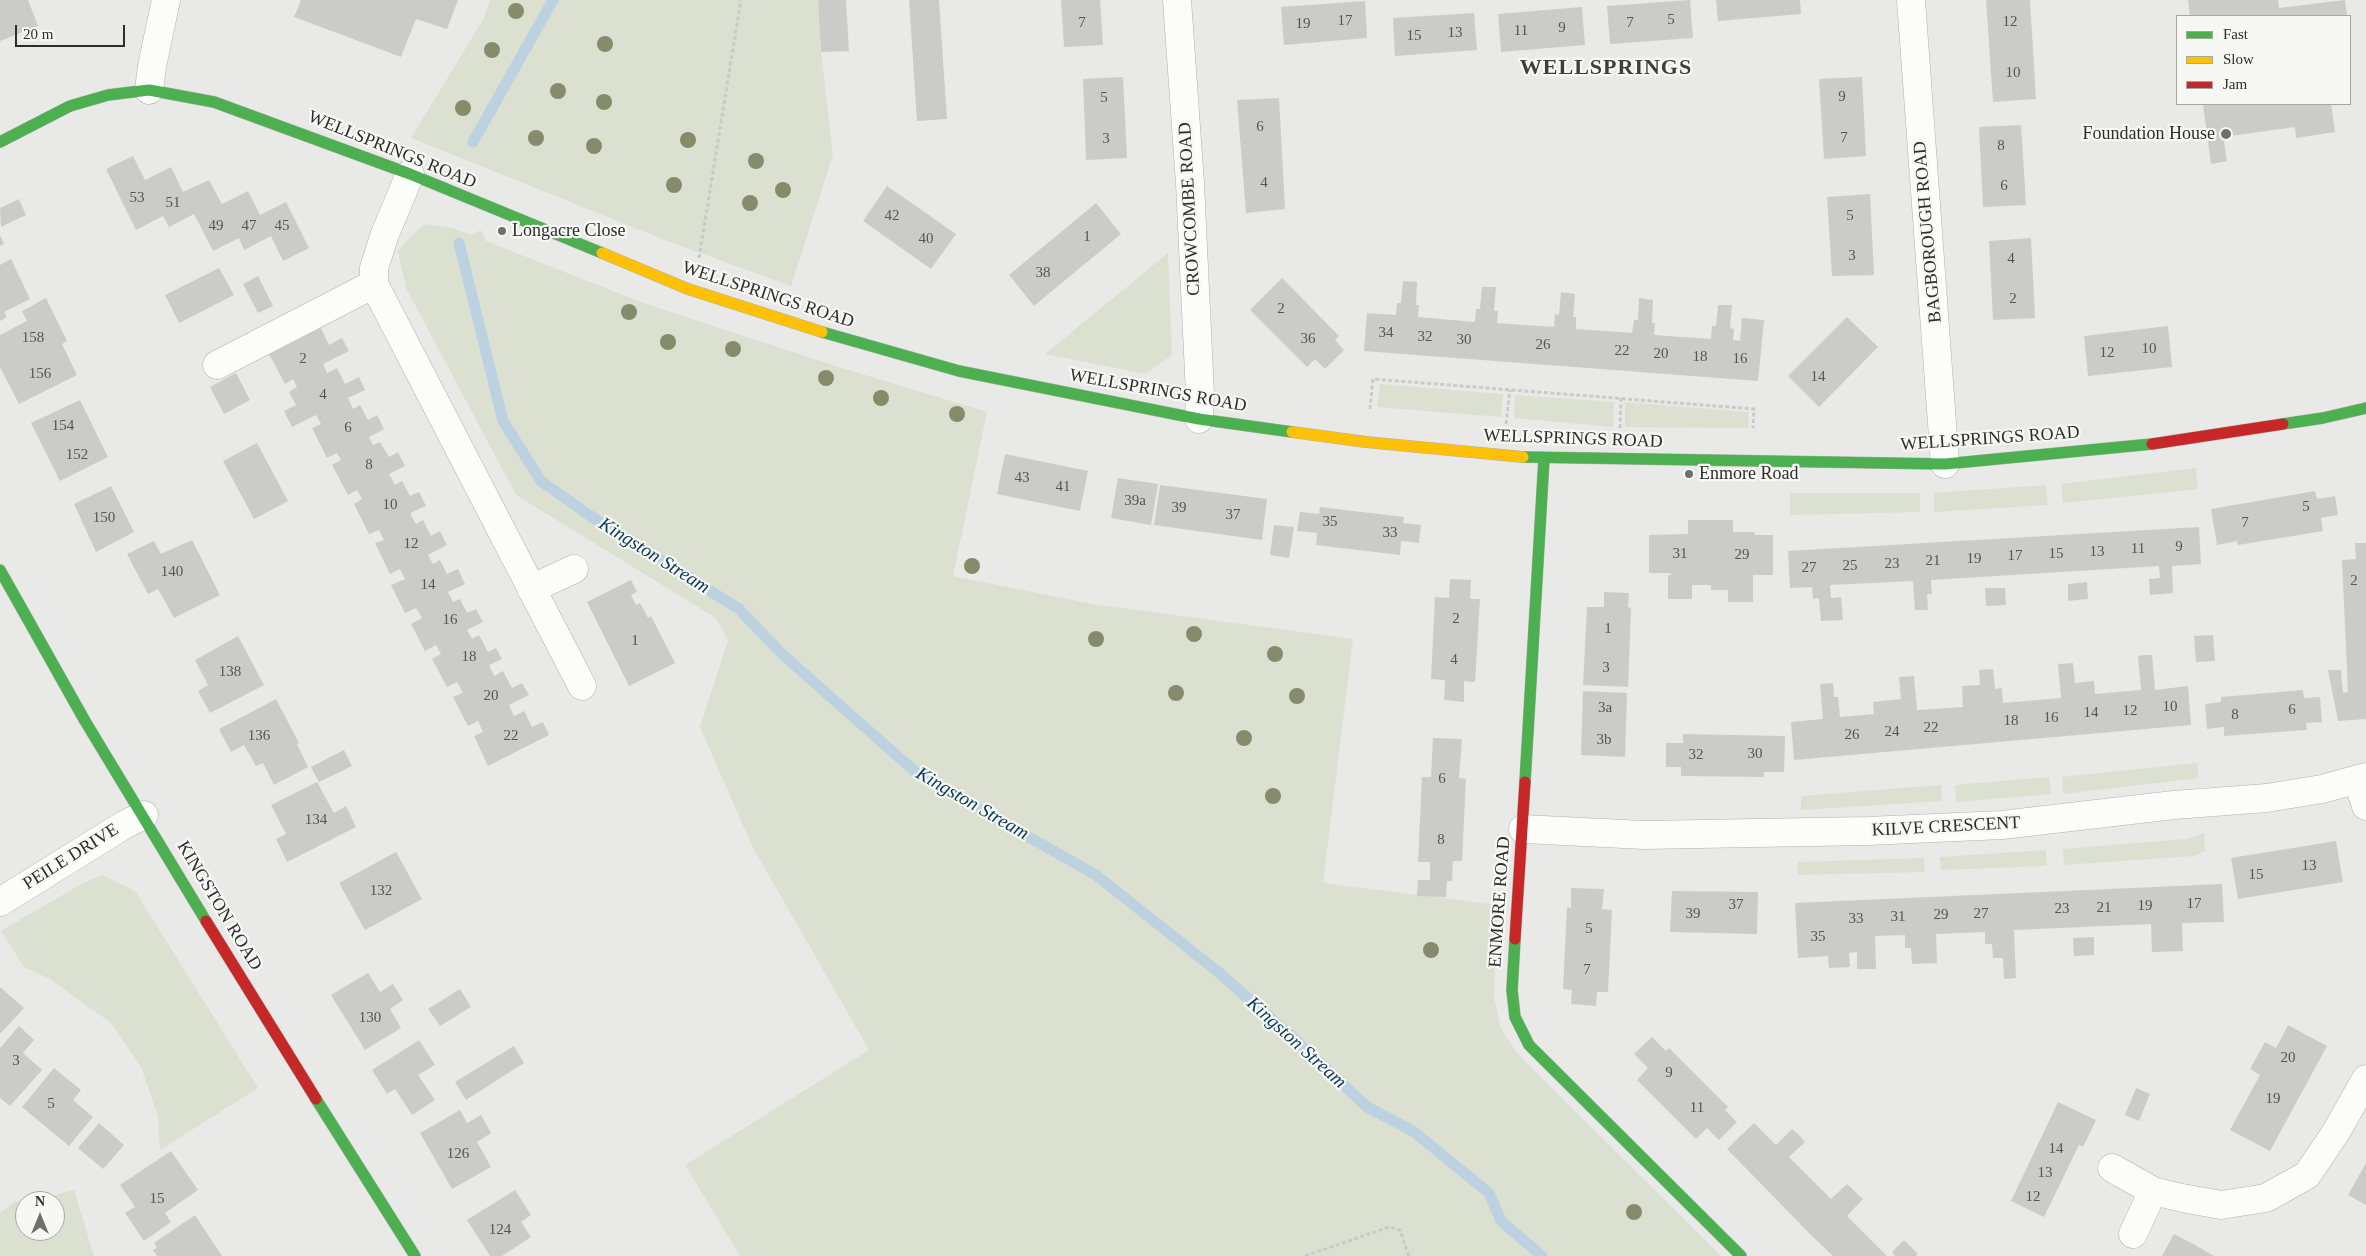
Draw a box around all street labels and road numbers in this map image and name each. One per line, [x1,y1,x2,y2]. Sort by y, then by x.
street label: WELLSPRINGS ROAD [305,106,479,194]
street label: CROWCOMBE ROAD [1175,122,1205,296]
street label: BAGBOROUGH ROAD [1909,140,1947,324]
street label: WELLSPRINGS ROAD [679,257,857,333]
street label: WELLSPRINGS ROAD [1068,365,1248,417]
street label: WELLSPRINGS ROAD [1900,422,2080,456]
street label: WELLSPRINGS ROAD [1483,425,1663,453]
street label: KILVE CRESCENT [1871,812,2021,842]
street label: PEILE DRIVE [19,819,123,895]
street label: ENMORE ROAD [1485,836,1515,968]
street label: KINGSTON ROAD [172,837,266,975]

